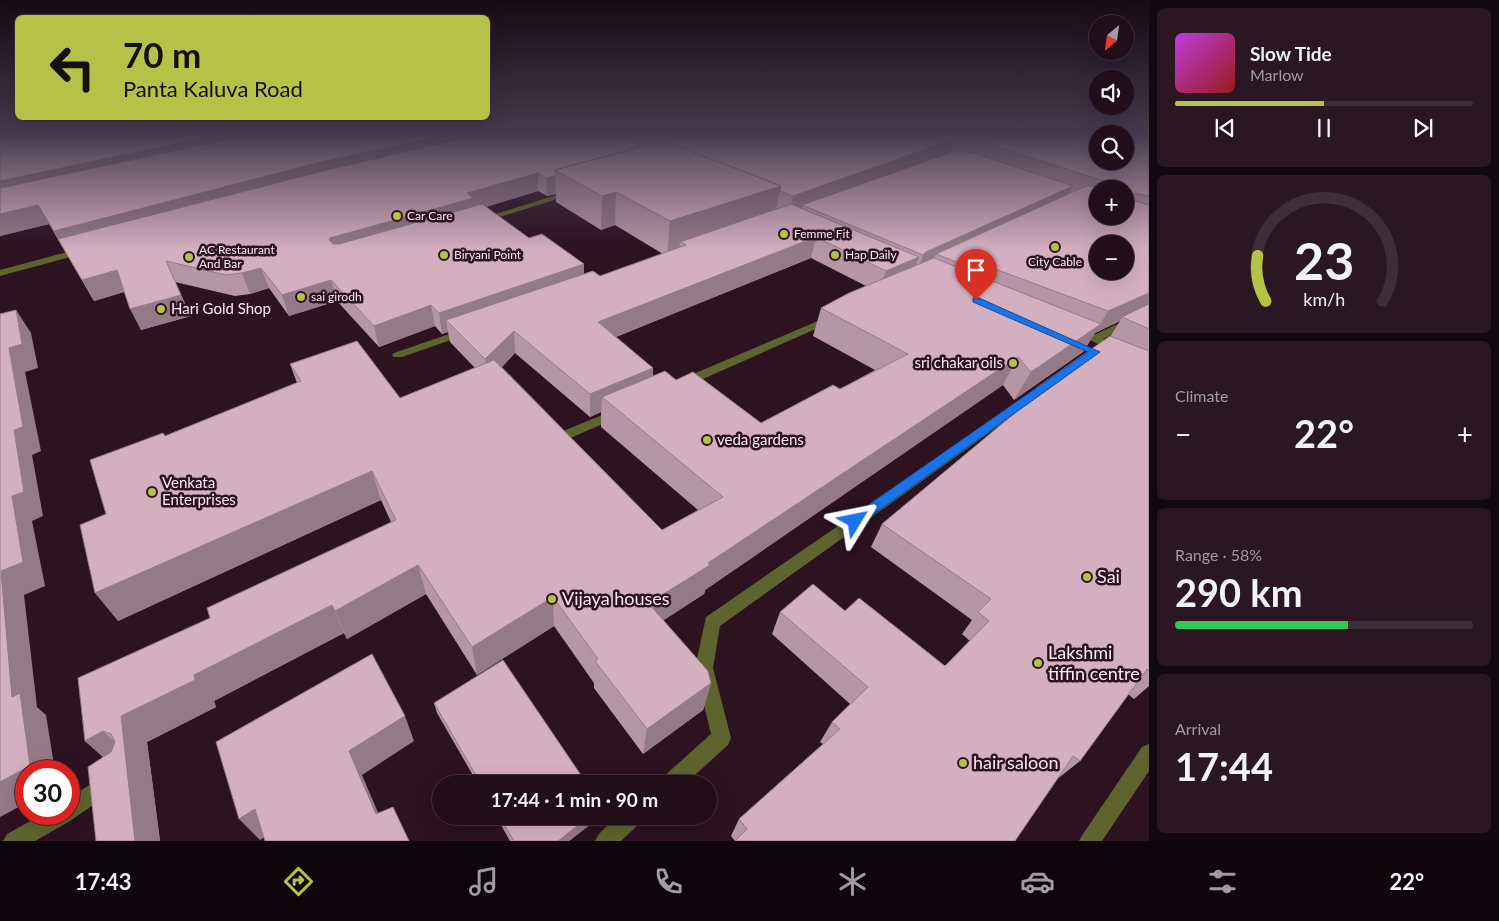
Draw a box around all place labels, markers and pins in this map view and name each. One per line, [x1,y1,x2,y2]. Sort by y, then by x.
place label: Car Care [407,208,453,223]
marker: Car Care [391,210,403,222]
place label: Femme Fit [794,226,850,241]
marker: Femme Fit [778,228,790,240]
marker: City Cable [1049,241,1061,253]
place label: AC Restaurant And Bar [199,242,275,271]
place label: Biryani Point [454,247,522,262]
place label: Hap Daily [845,247,897,262]
marker: Biryani Point [438,249,450,261]
marker: Hap Daily [829,249,841,261]
pin [955,249,997,300]
marker: AC Restaurant And Bar [183,251,195,263]
place label: City Cable [1028,254,1082,269]
place label: sai girodh [311,289,362,304]
marker: sai girodh [295,291,307,303]
place label: Hari Gold Shop [171,299,271,317]
marker: Hari Gold Shop [155,303,167,315]
place label: sri chakar oils [914,353,1003,371]
marker: sri chakar oils [1007,357,1019,369]
place label: veda gardens [717,430,804,448]
marker: veda gardens [701,434,713,446]
place label: Venkata Enterprises [162,473,236,508]
marker: Venkata Enterprises [146,486,158,498]
place label: Sai [1097,565,1120,587]
marker: Sai [1081,571,1093,583]
place label: Vijaya houses [562,587,670,609]
marker: Vijaya houses [546,593,558,605]
place label: Lakshmi tiffin centre [1048,641,1140,684]
marker: Lakshmi tiffin centre [1032,657,1044,669]
place label: hair saloon [973,751,1059,773]
marker: hair saloon [957,757,969,769]

